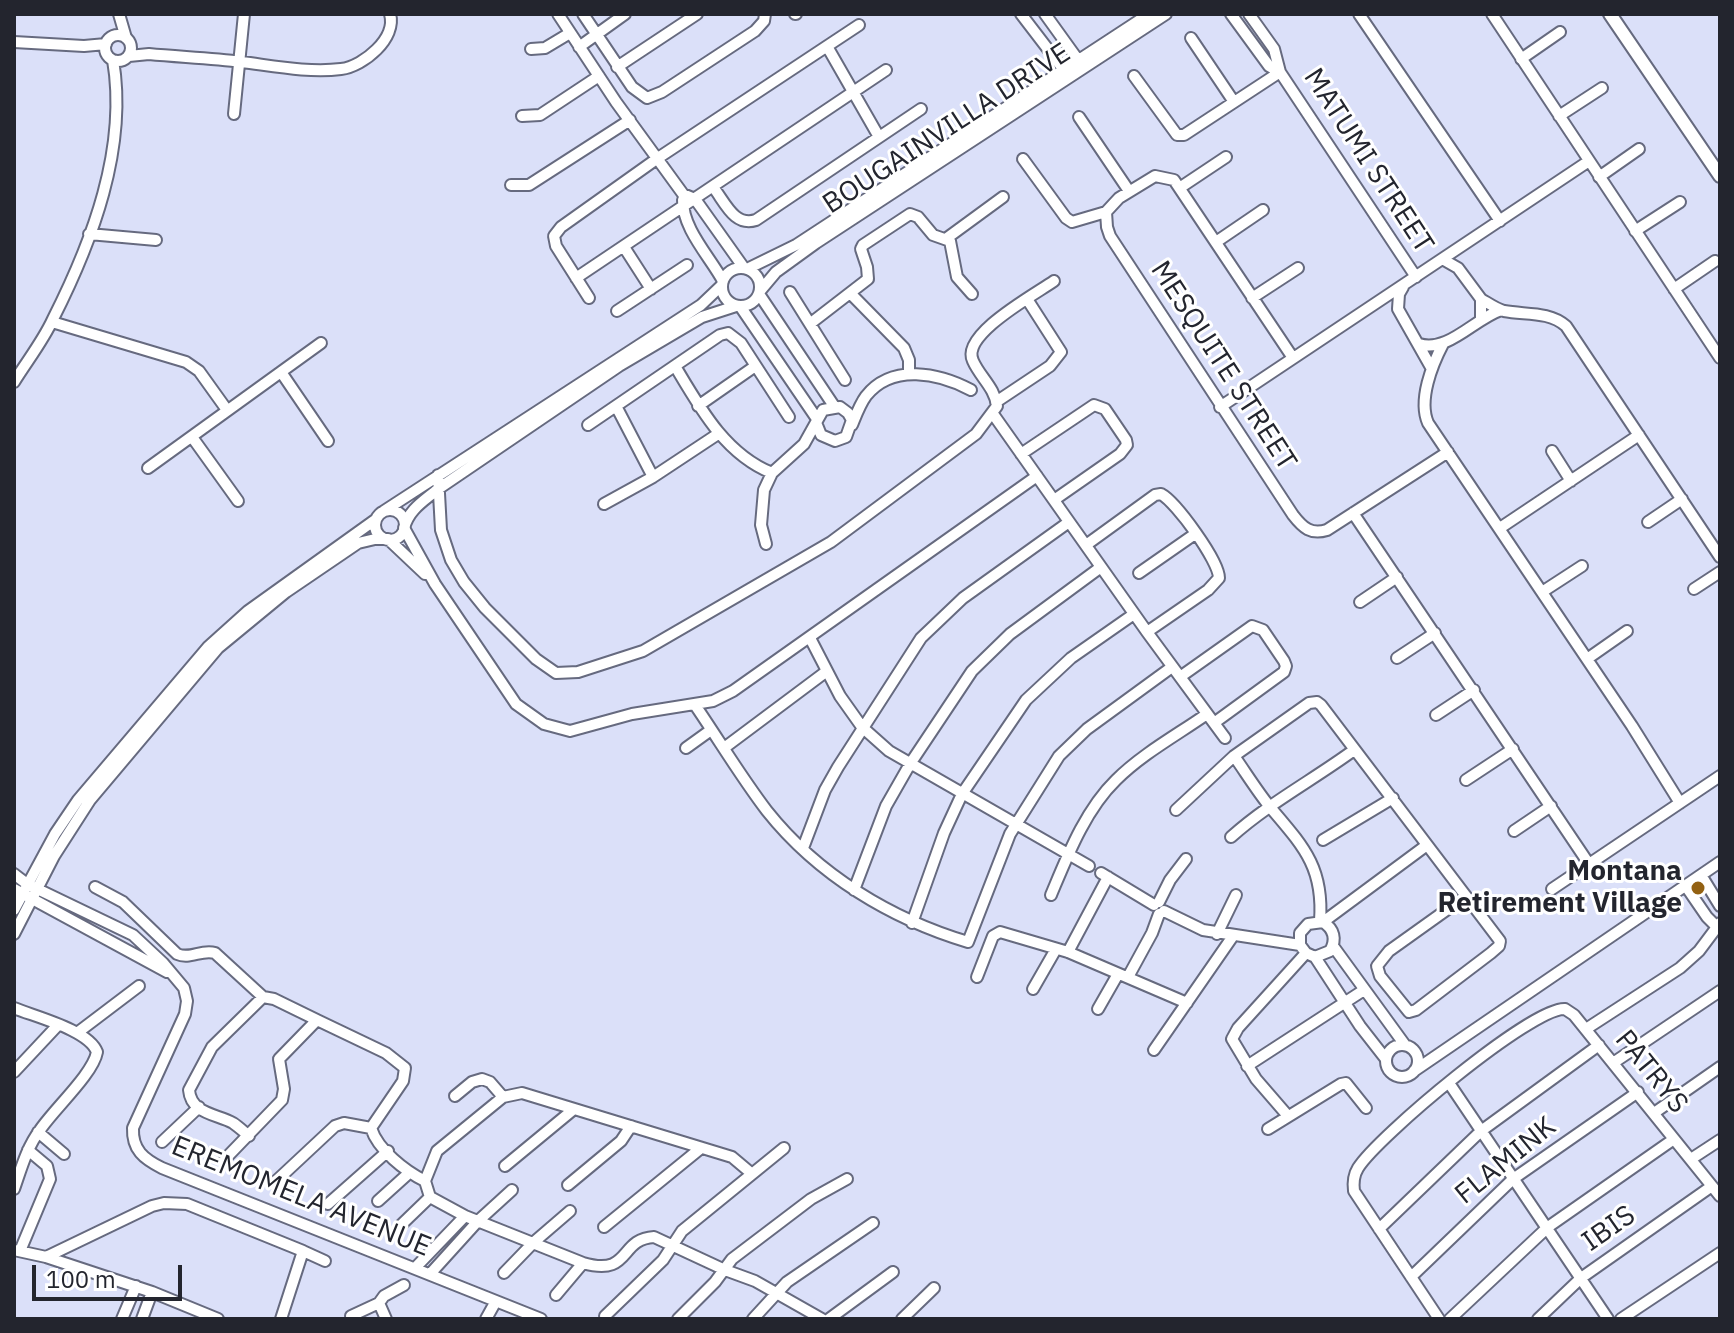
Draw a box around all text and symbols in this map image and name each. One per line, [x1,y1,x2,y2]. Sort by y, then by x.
street label: BOUGAINVILLA DRIVE [817,36,1077,222]
street label: MATUMI STREET [1296,63,1440,259]
street label: MESQUITE STREET [1143,255,1303,477]
place label: Montana Retirement Village [1437,855,1682,921]
marker: Montana Retirement Village [1689,879,1707,897]
street label: PATRYS [1607,1024,1695,1120]
street label: FLAMINK [1449,1110,1563,1212]
street label: EREMOMELA AVENUE [166,1130,436,1264]
street label: IBIS [1576,1199,1642,1259]
scale bar [36,1249,186,1299]
text: 100 m [46,1263,116,1295]

